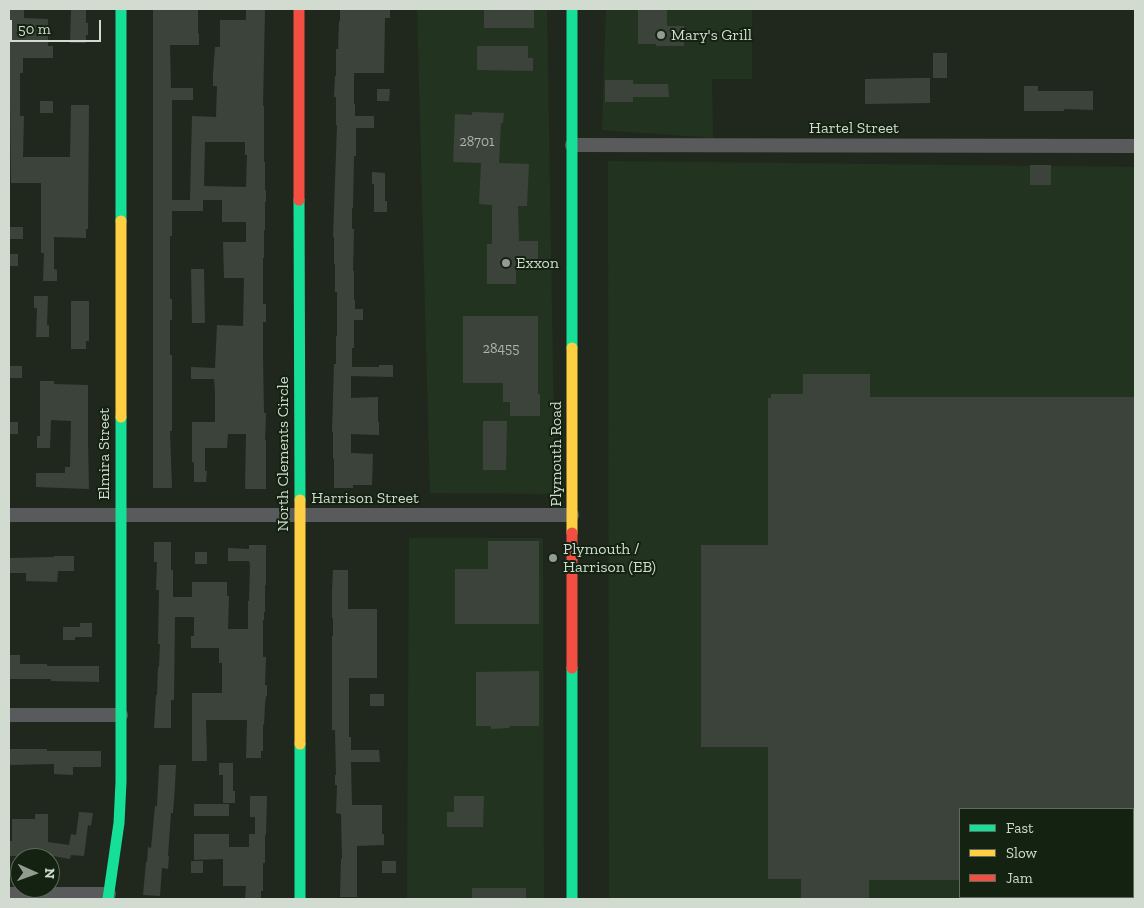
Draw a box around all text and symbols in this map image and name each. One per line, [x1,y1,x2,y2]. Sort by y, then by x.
scale bar [12,10,104,42]
text: 50 m [18,20,51,38]
place label: Mary's Grill [671,25,752,45]
marker: Mary's Grill [655,29,667,41]
street label: Hartel Street [809,118,899,138]
house number: 28701 [460,134,494,150]
place label: Exxon [516,253,559,273]
marker: Exxon [500,257,512,269]
house number: 28455 [483,341,519,357]
street label: North Clements Circle [273,377,293,531]
street label: Plymouth Road [546,401,566,507]
street label: Elmira Street [94,408,114,500]
street label: Harrison Street [311,488,419,508]
place label: Plymouth / Harrison (EB) [563,539,656,577]
marker: Plymouth / Harrison (EB) [547,552,559,564]
legend [959,808,1134,898]
text: Fast [1006,819,1034,837]
text: Slow [1006,844,1037,862]
north arrow [10,848,60,898]
text: N [41,868,58,879]
text: Jam [1006,869,1033,887]

